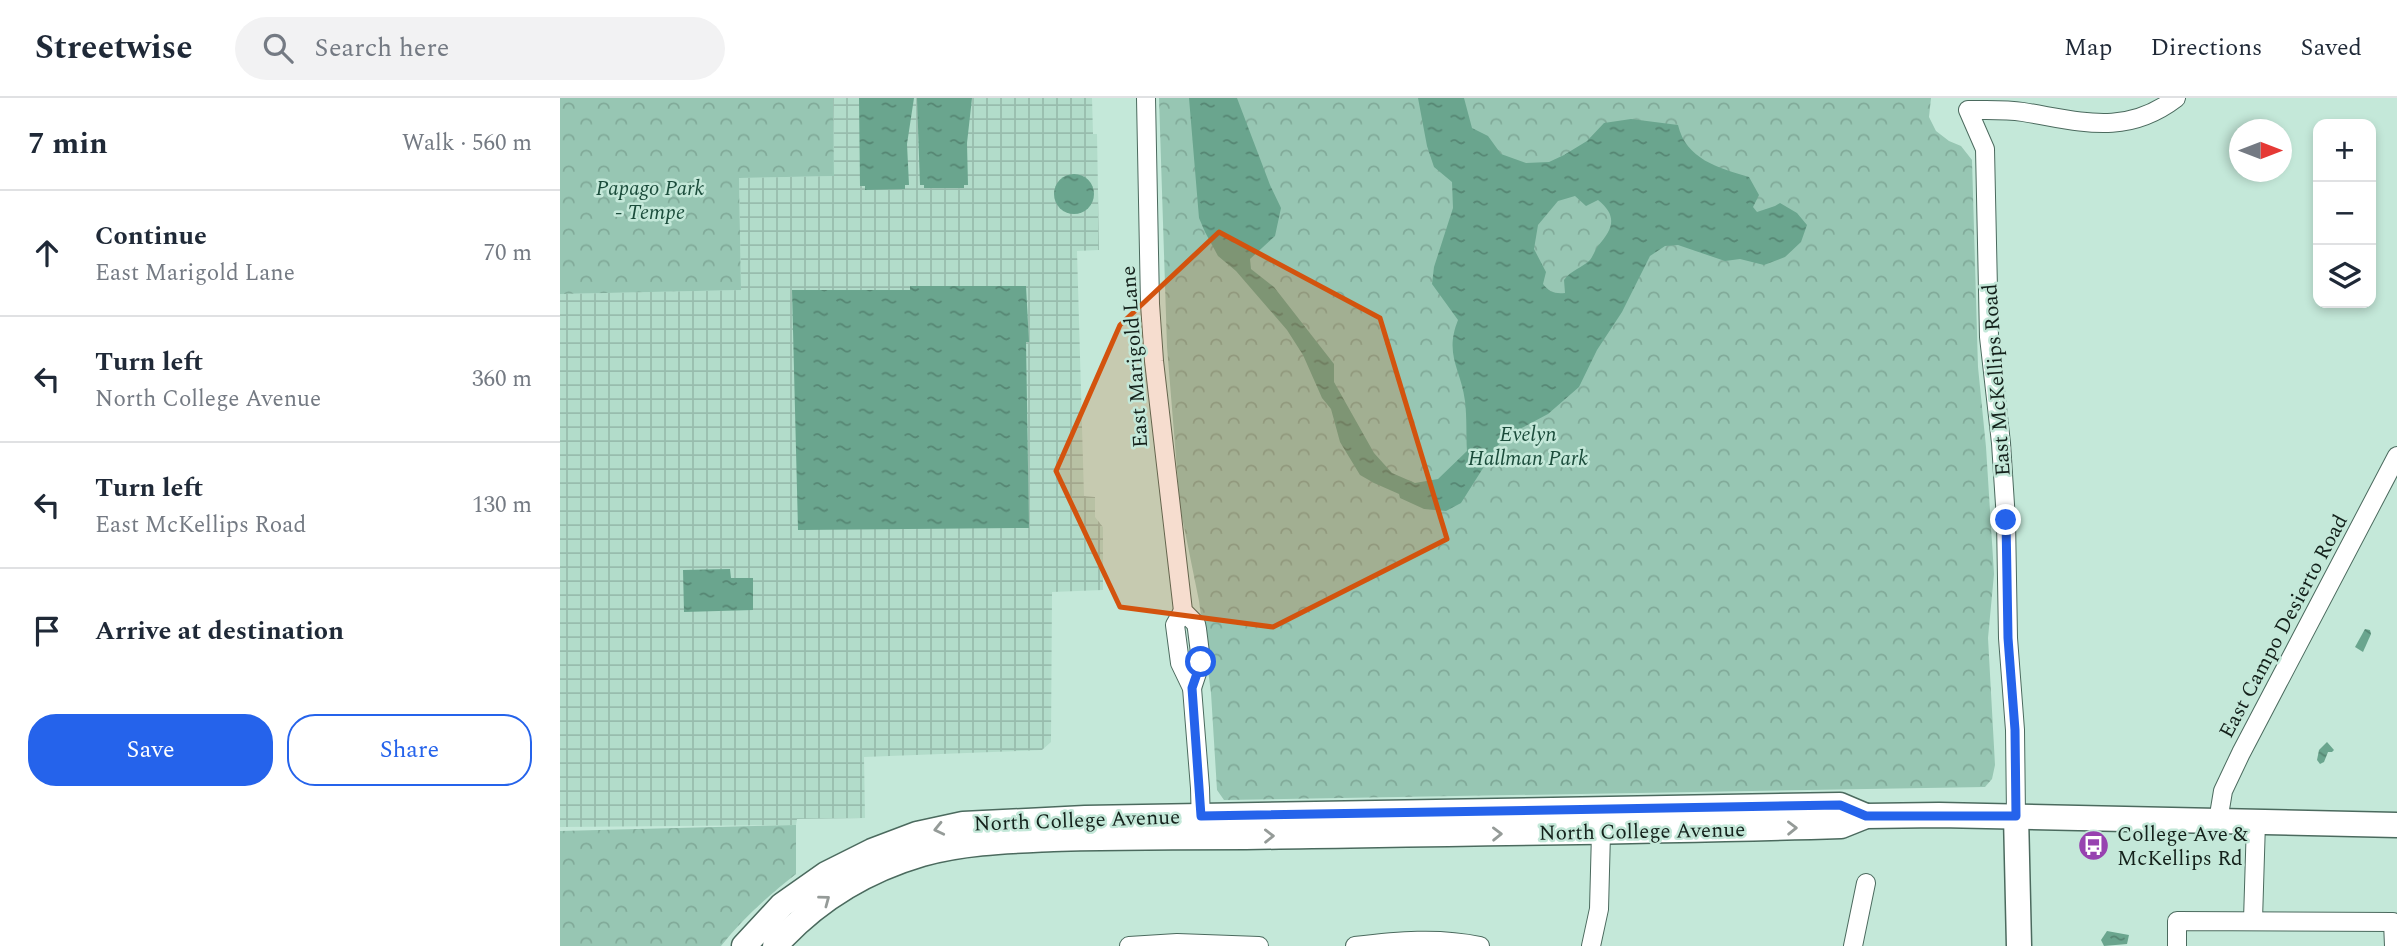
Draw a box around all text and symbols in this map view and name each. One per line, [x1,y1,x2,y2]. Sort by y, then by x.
search box [235,17,725,80]
text: Streetwise [35,23,193,73]
text: Search here [315,28,449,68]
icon: search [259,29,297,67]
text: Map [2064,30,2112,66]
text: Directions [2150,30,2262,66]
text: Saved [2300,30,2362,66]
north arrow [2229,119,2292,182]
map controls [2313,119,2376,308]
button: + [2313,119,2376,182]
text: 7 min [28,121,108,167]
text: Walk · 560 m [402,126,532,161]
park label: Papago Park - Tempe [596,173,704,229]
button: − [2313,182,2376,245]
text: Continue [95,216,207,256]
icon: ahead [28,234,66,272]
text: 70 m [483,236,532,271]
button: layers [2313,245,2376,308]
text: East Marigold Lane [95,256,295,291]
street label: East Marigold Lane [1113,265,1157,449]
street label: East McKellips Road [1974,283,2020,477]
text: Turn left [95,342,203,382]
icon: left [28,360,66,398]
text: 360 m [472,362,532,397]
text: North College Avenue [95,382,321,417]
park label: Evelyn Hallman Park [1468,419,1588,475]
text: Turn left [95,468,203,508]
icon: left [28,486,66,524]
text: 130 m [472,488,532,523]
route end [1990,504,2021,535]
text: East McKellips Road [95,508,306,543]
street label: East Campo Desierto Road [2211,509,2357,744]
text: Arrive at destination [95,611,344,651]
icon: arrive [28,612,66,650]
route start [1185,646,1216,677]
button: Save [28,714,273,786]
button: Share [287,714,532,786]
street label: North College Avenue [973,801,1181,841]
street label: North College Avenue [1539,814,1746,850]
place label: College Ave & McKellips Rd [2117,819,2248,875]
one-way arrow [1787,820,1798,835]
one-way arrow [933,821,945,835]
one-way arrow [1492,826,1503,842]
one-way arrow [1265,828,1275,844]
bus stop icon: College Ave & McKellips Rd [2077,829,2111,863]
one-way arrow [818,896,830,908]

